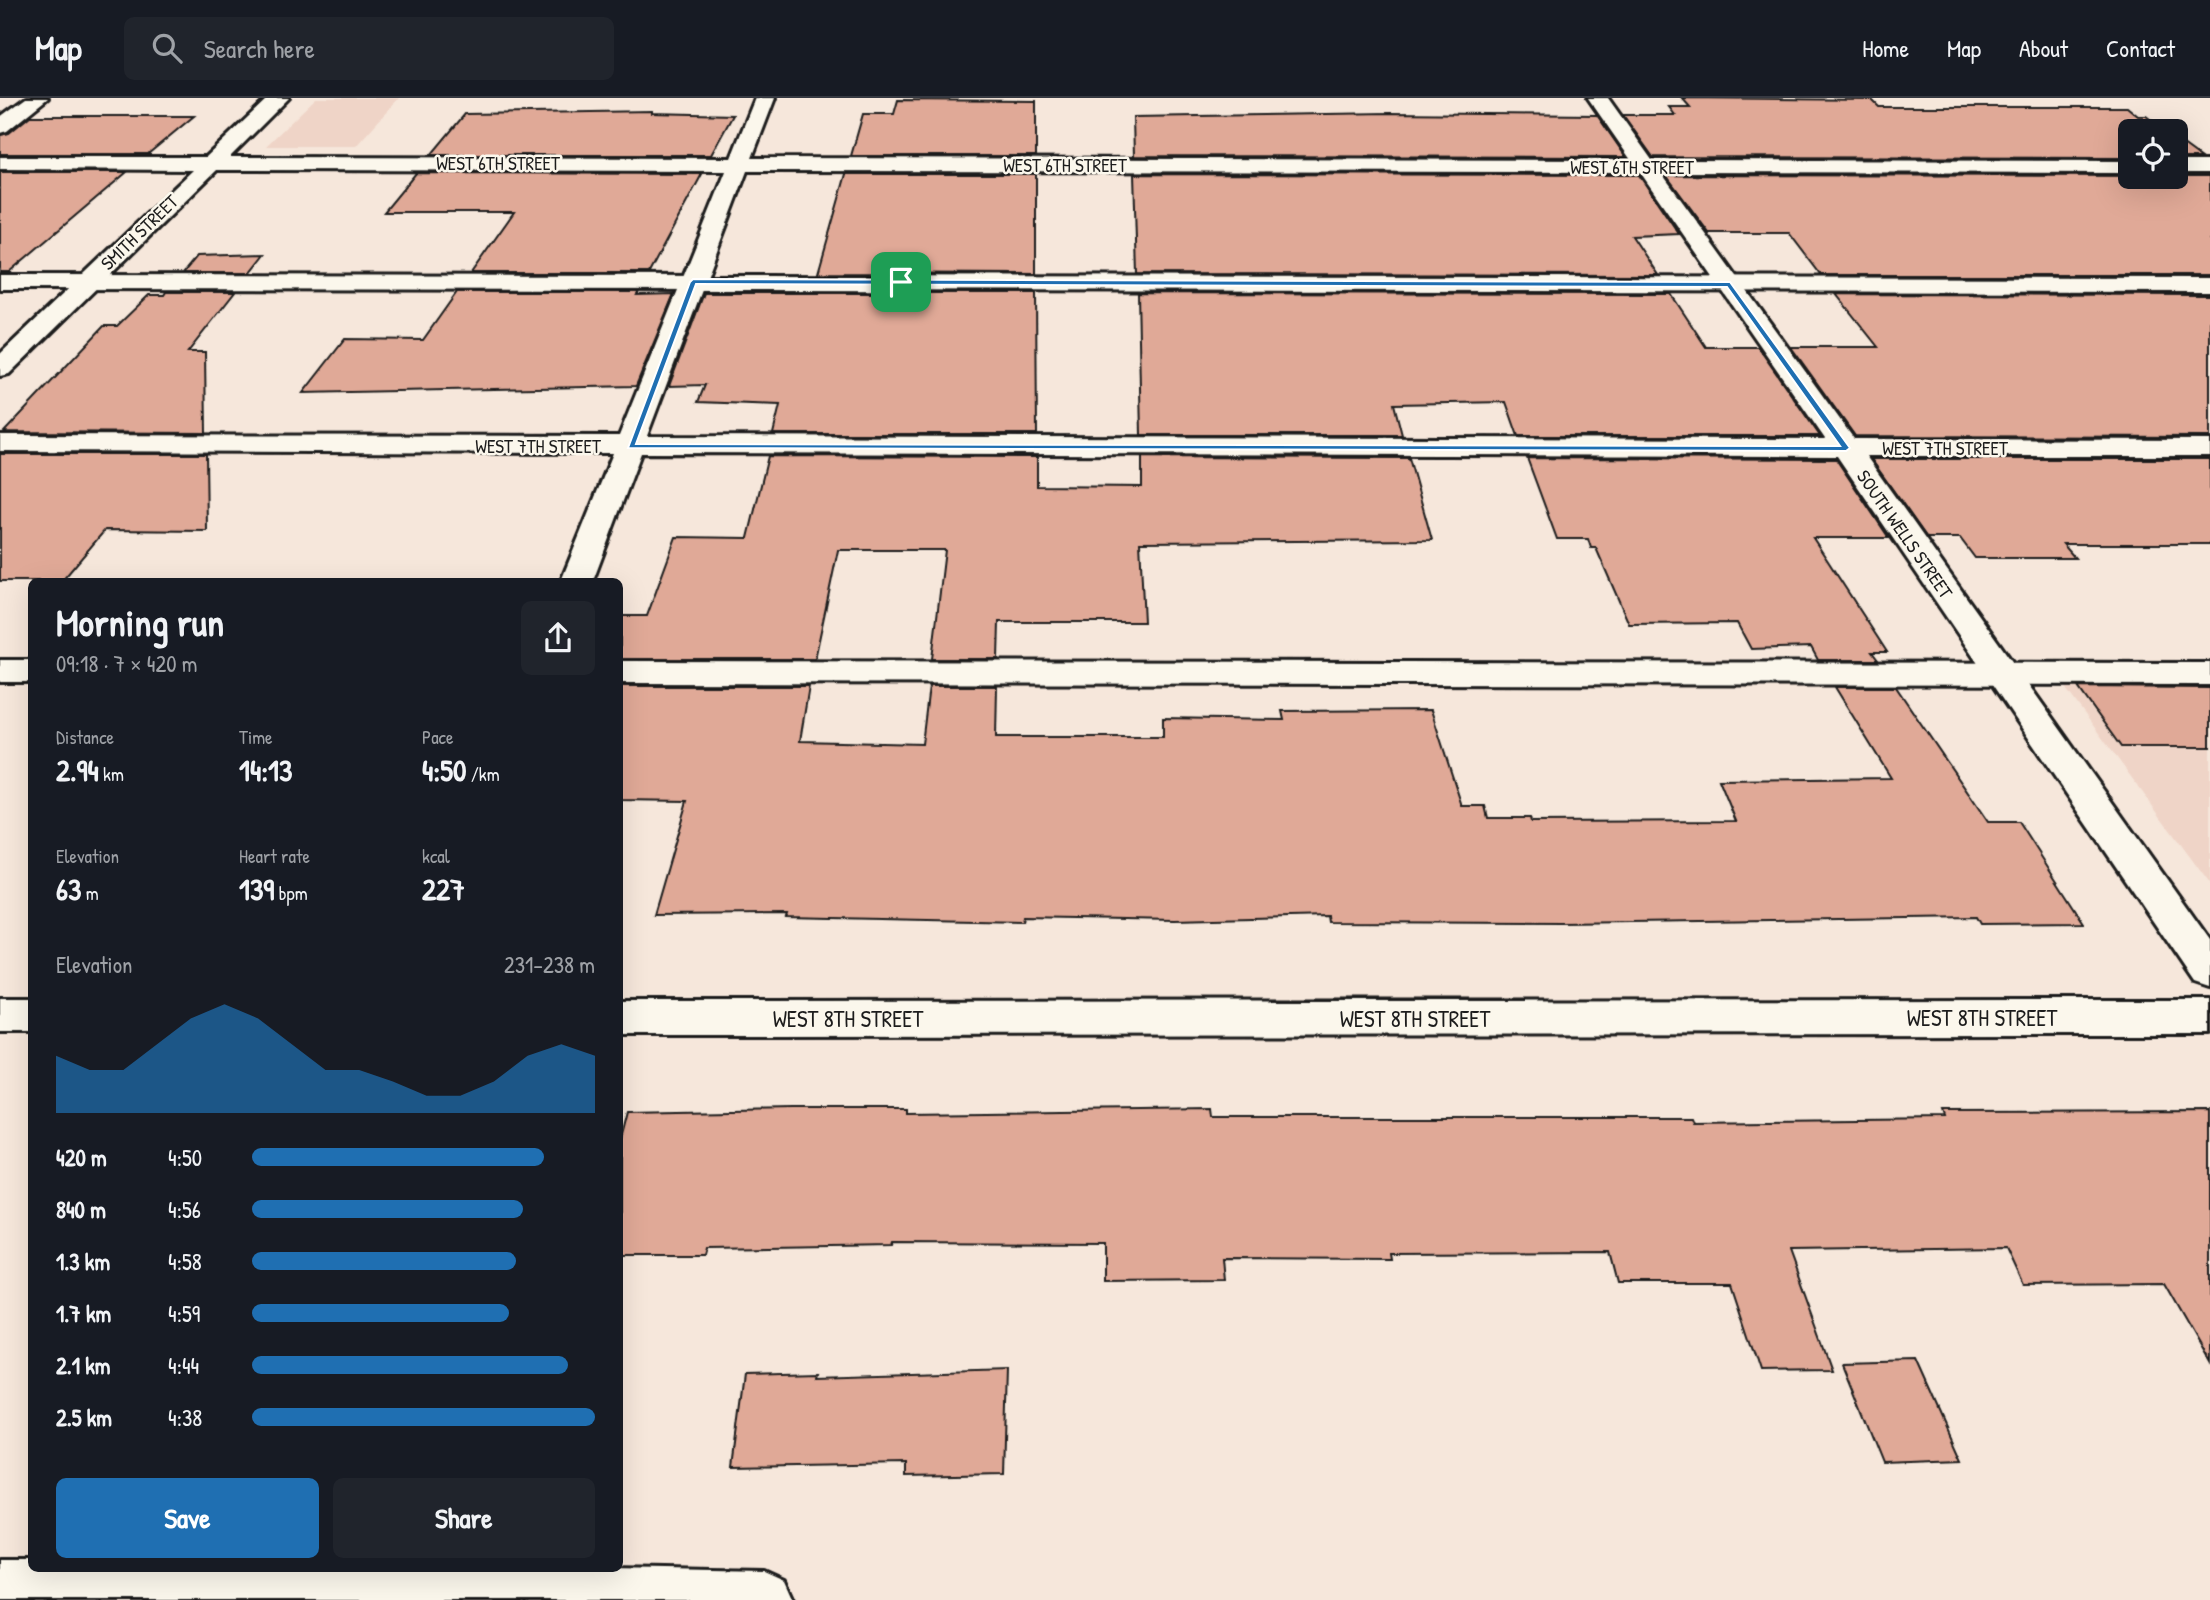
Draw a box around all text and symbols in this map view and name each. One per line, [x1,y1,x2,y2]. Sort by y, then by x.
search box [124,17,614,80]
text: Map [35,26,82,70]
icon: search [148,29,186,67]
text: Search here [204,31,315,66]
text: Home [1862,32,1909,64]
text: Map [1947,32,1981,64]
text: About [2019,32,2068,64]
text: Contact [2106,32,2175,64]
map controls [2118,119,2188,189]
button: locate [2118,119,2188,189]
street label: WEST 6TH STREET [436,150,561,176]
street label: WEST 6TH STREET [1003,152,1128,178]
street label: WEST 6TH STREET [1570,154,1695,180]
street label: SMITH STREET [95,188,184,276]
pin [871,252,931,312]
icon: arrive [882,263,920,301]
street label: WEST 7TH STREET [475,433,602,459]
street label: WEST 7TH STREET [1882,435,2009,461]
street label: SOUTH WELLS STREET [1851,465,1960,604]
text: Morning run [56,596,224,648]
button: share [521,601,595,675]
text: 09:18 · 7 × 420 m [56,648,197,679]
text: Distance [56,724,114,750]
text: Time [239,724,273,750]
text: Pace [422,724,454,750]
text: 2.94 [56,750,99,790]
text: 14:13 [239,750,292,790]
text: 4:50 [422,750,466,790]
text: km [99,761,124,787]
text: /km [466,761,500,787]
text: Elevation [56,843,119,869]
text: Heart rate [239,843,310,869]
text: kcal [422,843,450,869]
text: 63 [56,869,81,909]
text: 139 [239,869,274,909]
text: 227 [422,869,465,909]
text: m [81,880,99,906]
text: bpm [274,880,308,906]
text: Elevation [56,949,132,980]
text: 231–238 m [504,949,595,980]
street label: WEST 8TH STREET [1907,1002,2058,1033]
street label: WEST 8TH STREET [773,1003,924,1034]
street label: WEST 8TH STREET [1340,1003,1491,1034]
text: 420 m [56,1142,107,1173]
text: 4:50 [168,1142,202,1173]
text: 840 m [56,1194,106,1225]
text: 4:56 [168,1194,201,1225]
text: 1.3 km [56,1246,110,1277]
text: 4:58 [168,1246,202,1277]
text: 1.7 km [56,1298,111,1329]
text: 4:59 [168,1298,200,1329]
text: 2.1 km [56,1350,111,1381]
text: 4:44 [168,1350,199,1381]
text: 2.5 km [56,1402,112,1433]
text: 4:38 [168,1402,202,1433]
button: Save [56,1478,319,1558]
button: Share [333,1478,595,1558]

